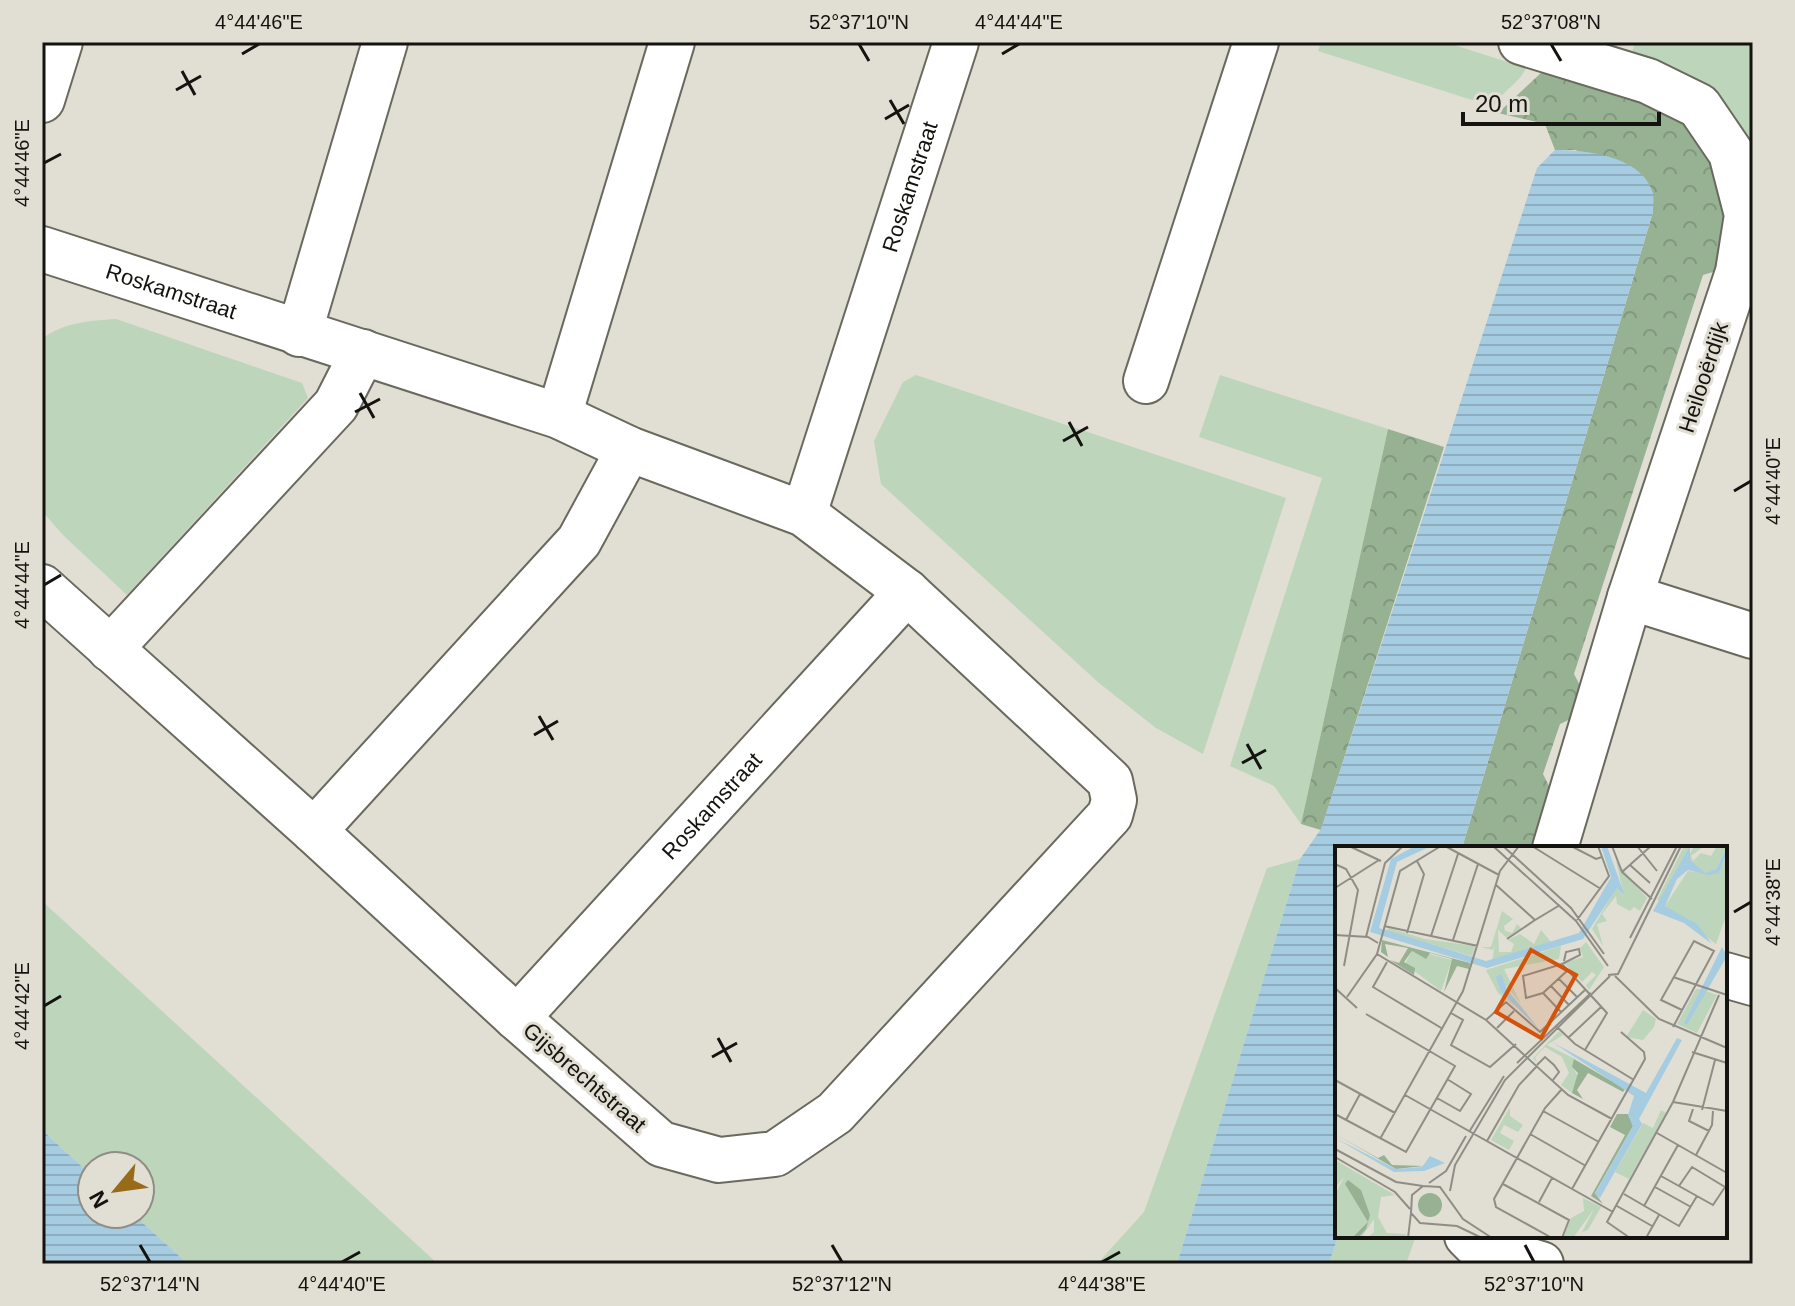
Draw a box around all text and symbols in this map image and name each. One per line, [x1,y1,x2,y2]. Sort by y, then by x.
text: 4°44'46"E [215,11,303,33]
text: 52°37'10"N [809,11,909,33]
text: 4°44'44"E [975,11,1063,33]
text: 52°37'08"N [1501,11,1601,33]
scale bar [1463,76,1659,126]
text: 20 m [1475,90,1528,117]
street label: Roskamstraat [877,118,943,255]
text: 4°44'46"E [11,119,33,207]
street label: Roskamstraat [103,259,240,324]
street label: Heilooërdijk [1674,318,1733,436]
text: 4°44'40"E [1762,437,1784,525]
text: 4°44'44"E [11,541,33,629]
street label: Roskamstraat [657,747,767,864]
inset map [1335,846,1727,1238]
text: 4°44'38"E [1762,858,1784,946]
text: 4°44'42"E [11,962,33,1050]
street label: Gijsbrechtstraat [518,1017,651,1137]
north arrow [76,1150,156,1230]
text: N [84,1186,114,1212]
text: 52°37'14"N [100,1273,200,1295]
text: 4°44'40"E [298,1273,386,1295]
text: 52°37'12"N [792,1273,892,1295]
text: 4°44'38"E [1058,1273,1146,1295]
text: 52°37'10"N [1484,1273,1584,1295]

